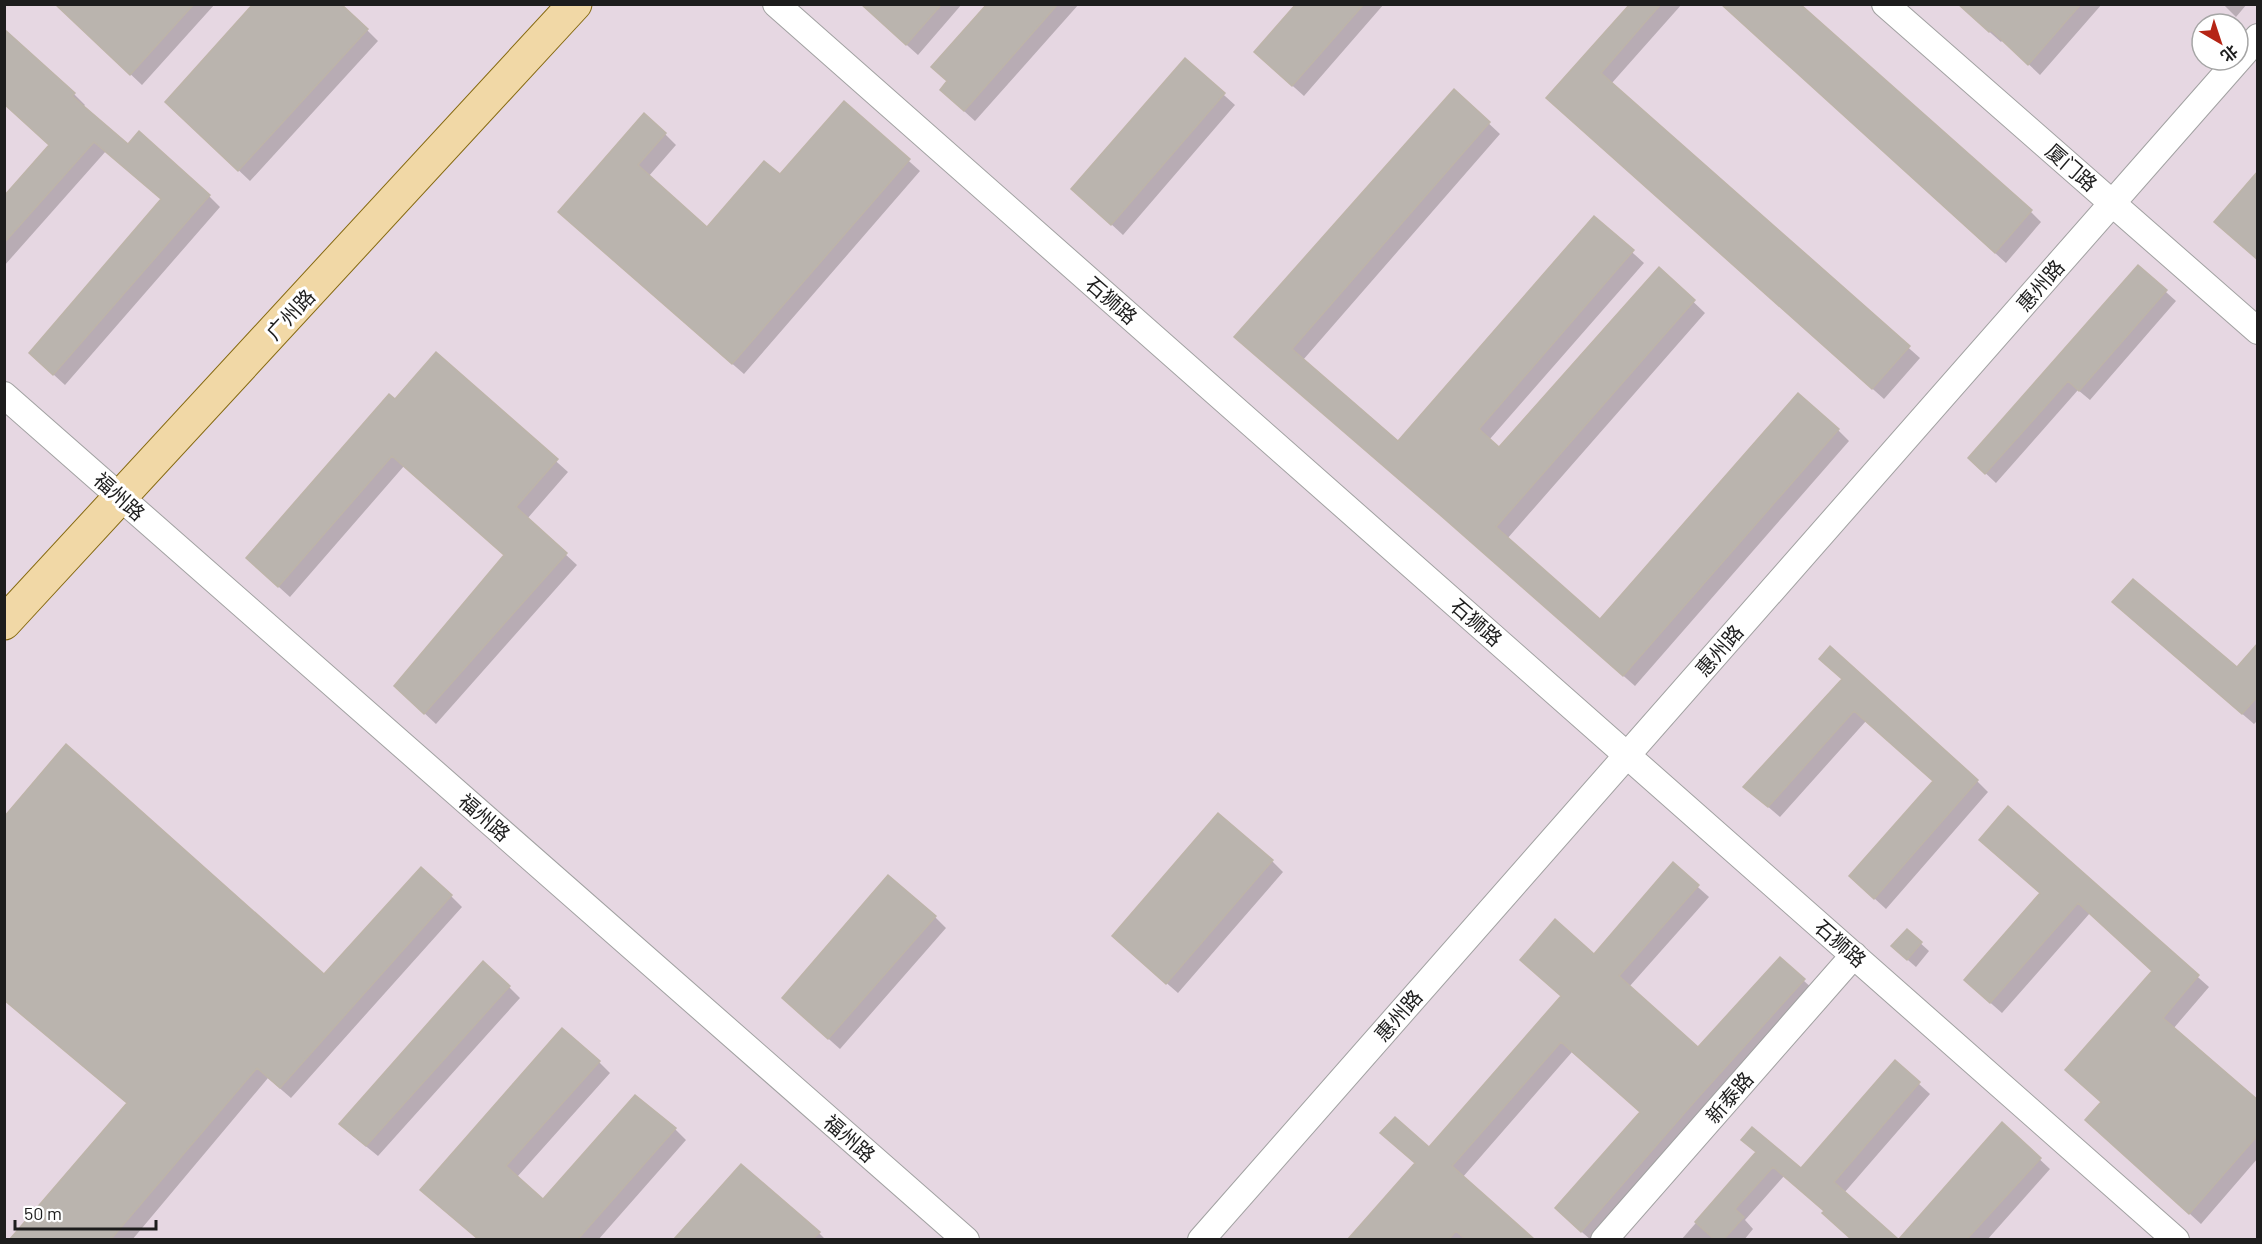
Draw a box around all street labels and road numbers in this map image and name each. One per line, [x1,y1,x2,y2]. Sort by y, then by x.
street label: 厦门路 [2041,138,2103,196]
street label: 惠州路 [2011,254,2069,316]
street label: 石狮路 [1081,271,1143,329]
street label: 广州路 [261,284,319,344]
street label: 福州路 [90,467,150,525]
street label: 石狮路 [1446,593,1508,651]
street label: 惠州路 [1690,619,1748,681]
street label: 福州路 [454,788,516,846]
street label: 石狮路 [1810,914,1872,972]
street label: 惠州路 [1369,984,1427,1046]
street label: 新泰路 [1700,1066,1758,1128]
street label: 福州路 [819,1109,881,1167]

